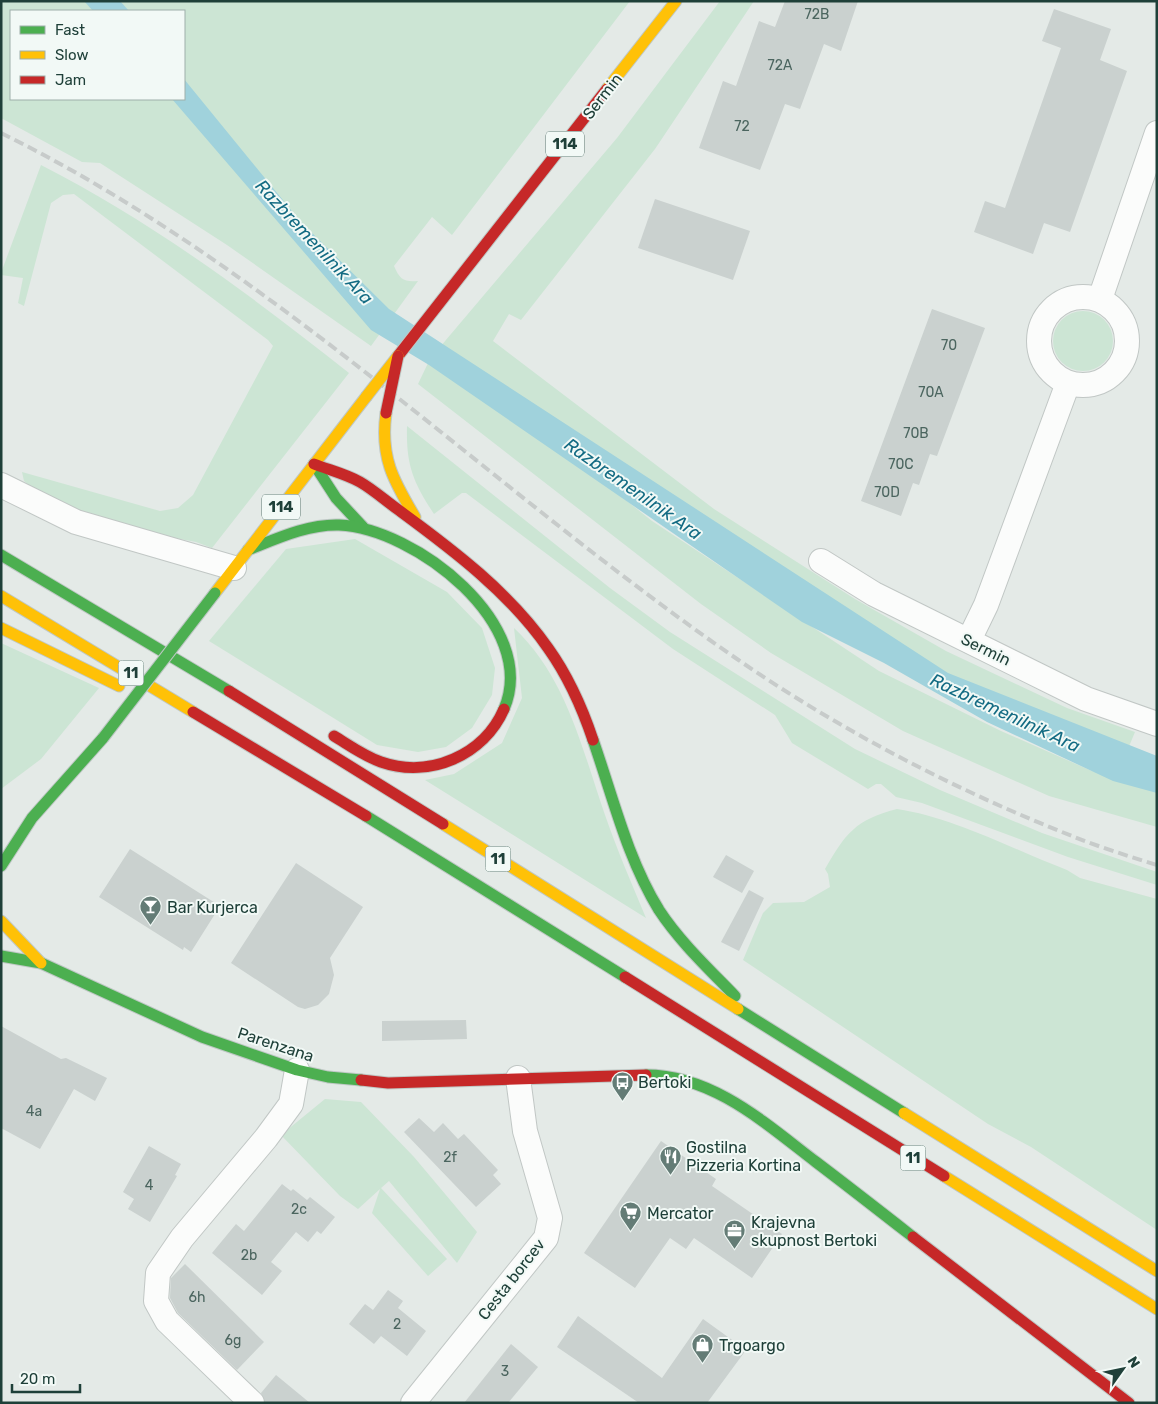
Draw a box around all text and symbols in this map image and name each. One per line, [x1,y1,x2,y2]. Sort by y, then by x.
house number: 72B [805,6,829,23]
legend [10,10,185,100]
text: Fast [55,21,85,39]
text: Slow [55,46,88,64]
house number: 72A [768,57,793,74]
street label: Sermin [579,70,626,123]
text: Jam [55,71,86,89]
house number: 72 [734,118,750,135]
road number: 114 [546,132,584,156]
water label: Razbremenilnik Ara [250,175,378,309]
house number: 70 [941,337,957,354]
house number: 70A [918,384,944,401]
house number: 70B [903,425,929,442]
water label: Razbremenilnik Ara [560,433,706,545]
house number: 70C [888,456,914,473]
house number: 70D [874,484,900,501]
road number: 114 [262,494,300,520]
street label: Sermin [958,629,1014,670]
road number: 11 [118,660,144,686]
water label: Razbremenilnik Ara [927,669,1084,758]
road number: 11 [486,846,510,872]
bar icon: Bar Kurjerca [139,895,163,926]
place label: Bar Kurjerca [167,898,258,917]
street label: Parenzana [235,1023,316,1066]
bus stop icon: Bertoki [610,1070,634,1101]
place label: Bertoki [638,1073,691,1092]
house number: 4a [26,1103,42,1120]
place label: Gostilna Pizzeria Kortina [686,1138,801,1175]
restaurant icon: Gostilna Pizzeria Kortina [658,1144,682,1175]
road number: 11 [900,1146,926,1170]
house number: 2f [443,1149,457,1166]
house number: 4 [145,1177,154,1194]
house number: 2c [291,1201,307,1218]
supermarket icon: Mercator [619,1201,643,1232]
place label: Mercator [647,1204,714,1223]
place label: Krajevna skupnost Bertoki [751,1213,877,1250]
office icon: Krajevna skupnost Bertoki [723,1219,747,1250]
street label: Cesta borcev [474,1235,549,1324]
house number: 2b [241,1247,257,1264]
house number: 6h [189,1289,205,1306]
house number: 2 [393,1316,401,1333]
house number: 6g [225,1332,241,1349]
shop icon: Trgoargo [691,1333,715,1364]
place label: Trgoargo [719,1336,785,1355]
north arrow [1098,1344,1148,1394]
text: N [1124,1353,1143,1371]
scale bar [12,1362,80,1394]
house number: 3 [501,1363,509,1380]
text: 20 m [20,1370,55,1388]

